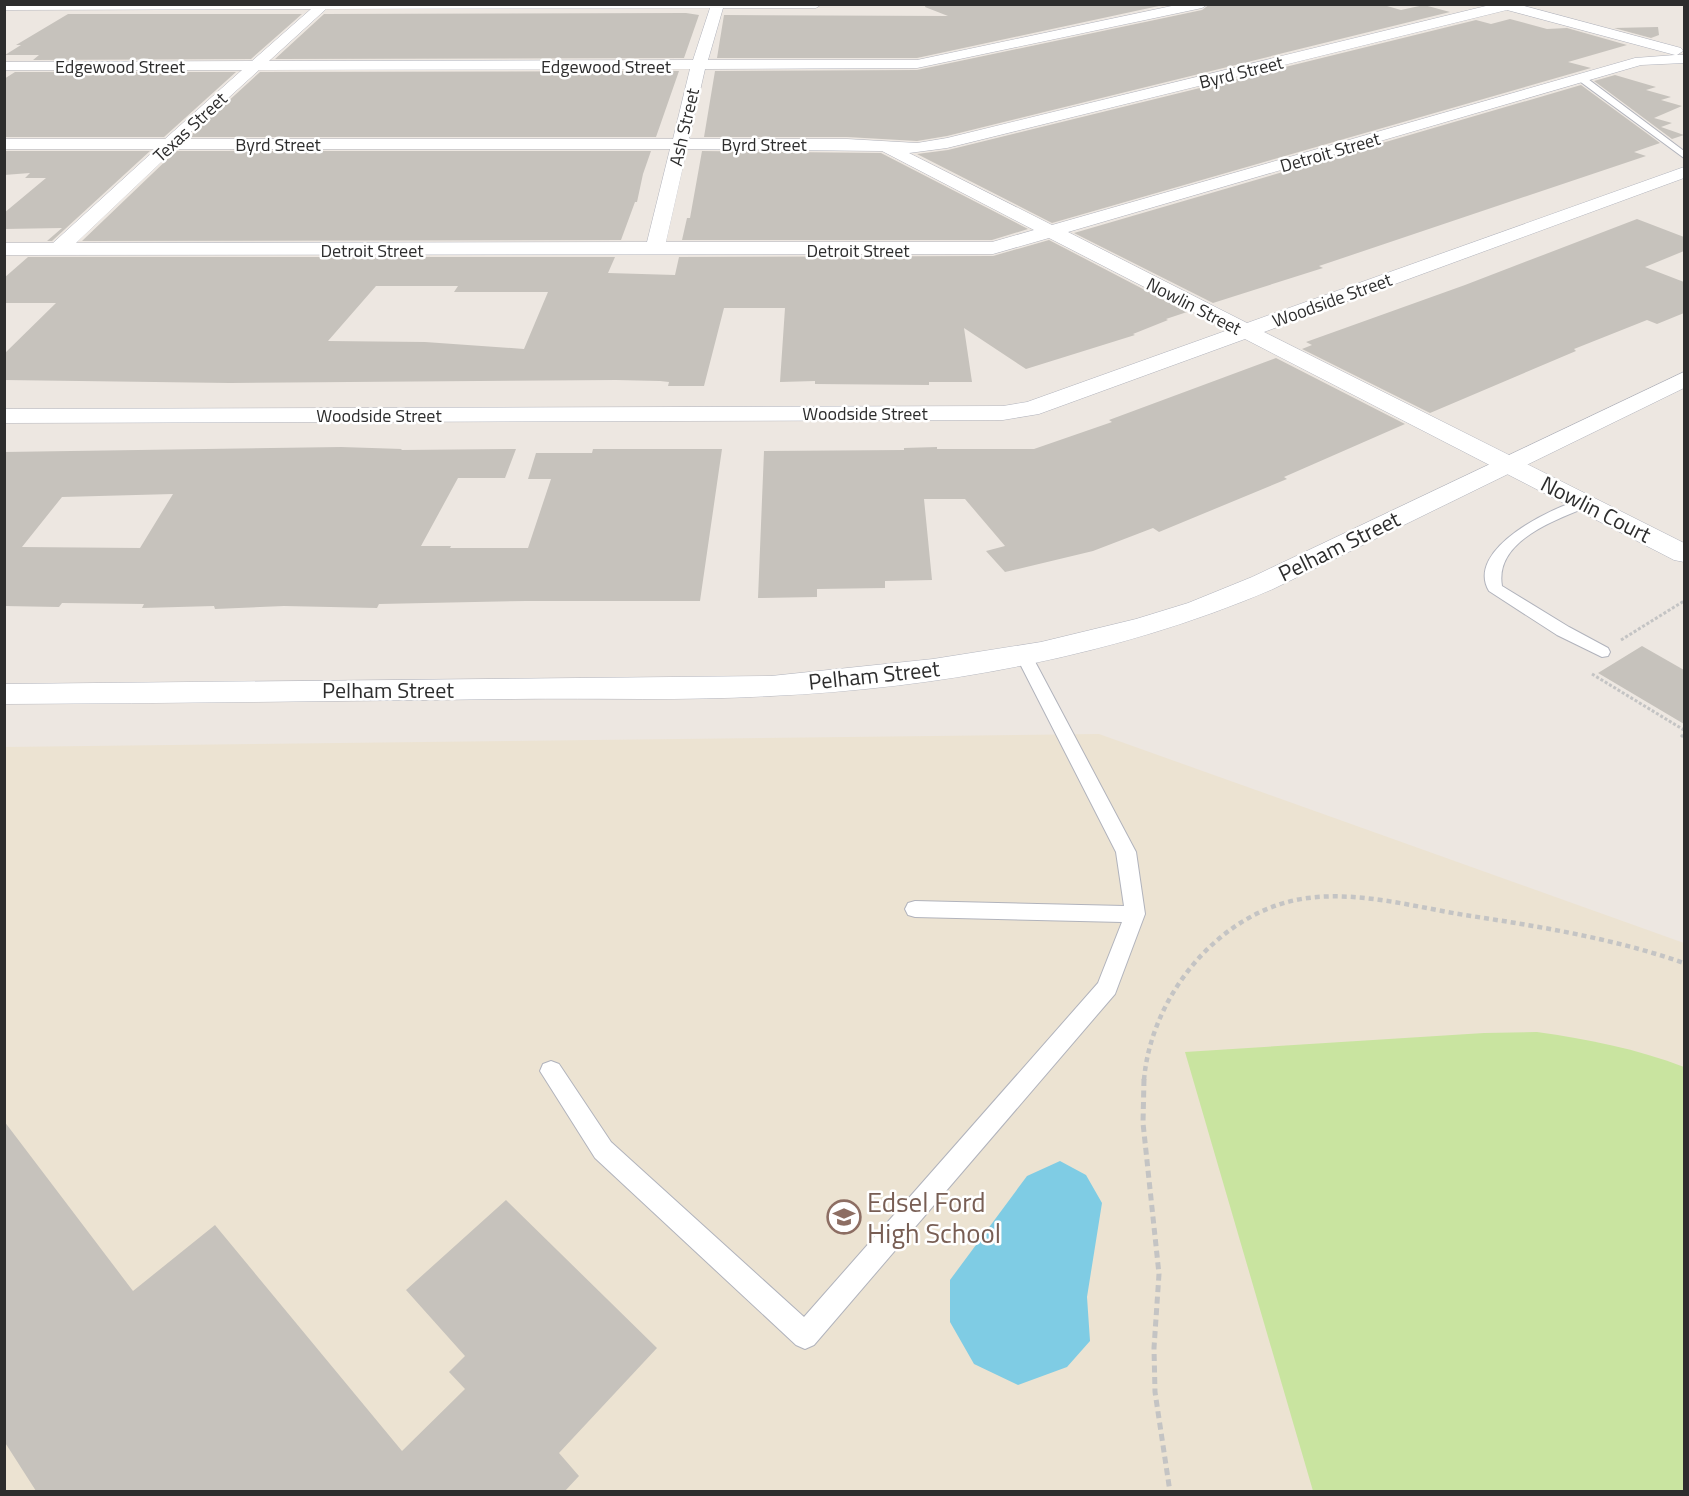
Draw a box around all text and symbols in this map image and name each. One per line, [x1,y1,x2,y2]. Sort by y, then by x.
street label: Byrd Street [1196,48,1286,95]
street label: Edgewood Street [55,53,186,80]
street label: Edgewood Street [541,53,672,80]
street label: Texas Street [147,85,234,168]
street label: Ash Street [662,85,706,169]
street label: Detroit Street [1277,125,1384,179]
street label: Byrd Street [235,131,321,158]
street label: Byrd Street [721,131,807,158]
street label: Detroit Street [320,237,424,264]
street label: Detroit Street [806,237,910,264]
street label: Woodside Street [1268,266,1396,334]
street label: Nowlin Street [1142,271,1247,342]
street label: Woodside Street [802,400,928,427]
street label: Woodside Street [316,402,442,429]
street label: Nowlin Court [1535,467,1657,552]
street label: Pelham Street [1272,502,1406,590]
street label: Pelham Street [807,651,942,699]
street label: Pelham Street [322,673,454,707]
place label: Edsel Ford High School [867,1181,1001,1253]
school or university icon: Edsel Ford High School [826,1199,862,1235]

